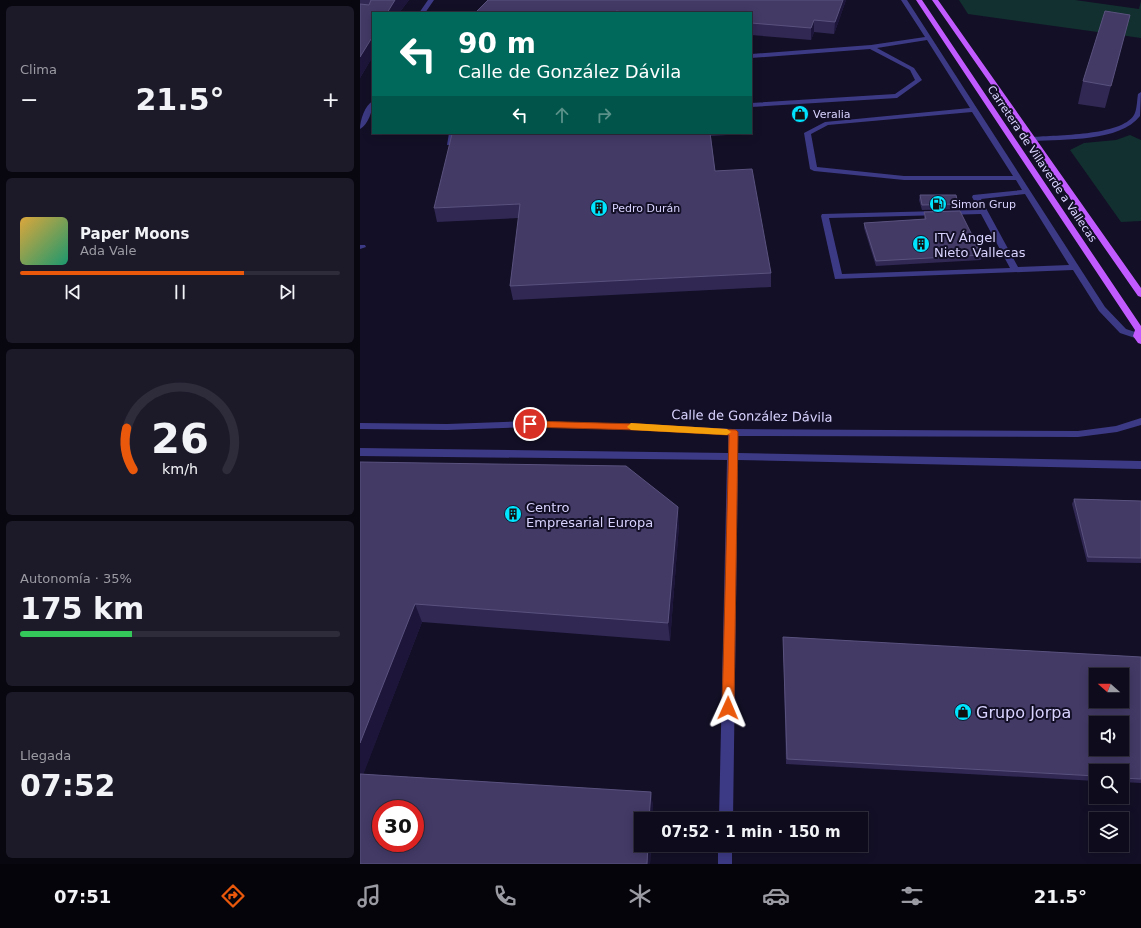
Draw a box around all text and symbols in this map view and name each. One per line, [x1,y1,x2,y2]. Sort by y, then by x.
text: 90 m [458,27,536,60]
icon: left [392,28,444,80]
text: Calle de González Dávila [458,61,681,82]
text: Clima [20,62,57,77]
text: 21.5° [135,82,225,117]
street label: Carretera de Villaverde a Vallecas [985,83,1100,245]
text: − [20,87,38,112]
text: + [322,87,340,112]
icon: left [509,104,531,126]
icon: ahead [551,104,573,126]
icon: right [593,104,615,126]
shop icon: Veralia [790,104,810,124]
place label: Veralia [813,108,851,121]
fuel station icon: Simon Grup [928,194,948,214]
building icon: Pedro Durán [589,198,609,218]
place label: Simon Grup [951,198,1016,211]
place label: Pedro Durán [612,202,680,215]
text: Paper Moons [80,225,189,243]
place label: ITV Ángel Nieto Vallecas [934,230,1026,260]
building icon: ITV Ángel Nieto Vallecas [911,234,931,254]
text: Ada Vale [80,243,136,258]
icon: previous [62,281,84,303]
icon: pause [169,281,191,303]
icon: next [276,281,298,303]
pin [513,407,547,441]
street label: Calle de González Dávila [671,407,833,425]
icon: arrive [519,413,541,435]
text: 26 [151,414,209,463]
text: km/h [162,461,198,477]
place label: Centro Empresarial Europa [526,500,653,530]
building icon: Centro Empresarial Europa [503,504,523,524]
text: Autonomía · 35% [20,571,132,586]
text: 175 km [20,591,144,626]
north arrow [1089,668,1129,708]
map controls [1089,668,1129,852]
position arrow [707,687,749,729]
shop icon: Grupo Jorpa [953,702,973,722]
place label: Grupo Jorpa [976,703,1071,722]
button: sound [1089,716,1129,756]
text: Llegada [20,748,71,763]
button: search [1089,764,1129,804]
text: 07:52 [20,768,116,803]
speed limit sign: 30 [372,800,424,852]
button: layers [1089,812,1129,852]
text: 07:52 · 1 min · 150 m [661,823,841,841]
icon: directions [219,882,247,910]
icon: music [355,882,383,910]
icon: phone [491,882,519,910]
icon: climate [626,882,654,910]
icon: car [762,882,790,910]
icon: filters [898,882,926,910]
text: 07:51 [54,886,111,907]
text: 21.5° [1034,886,1087,907]

